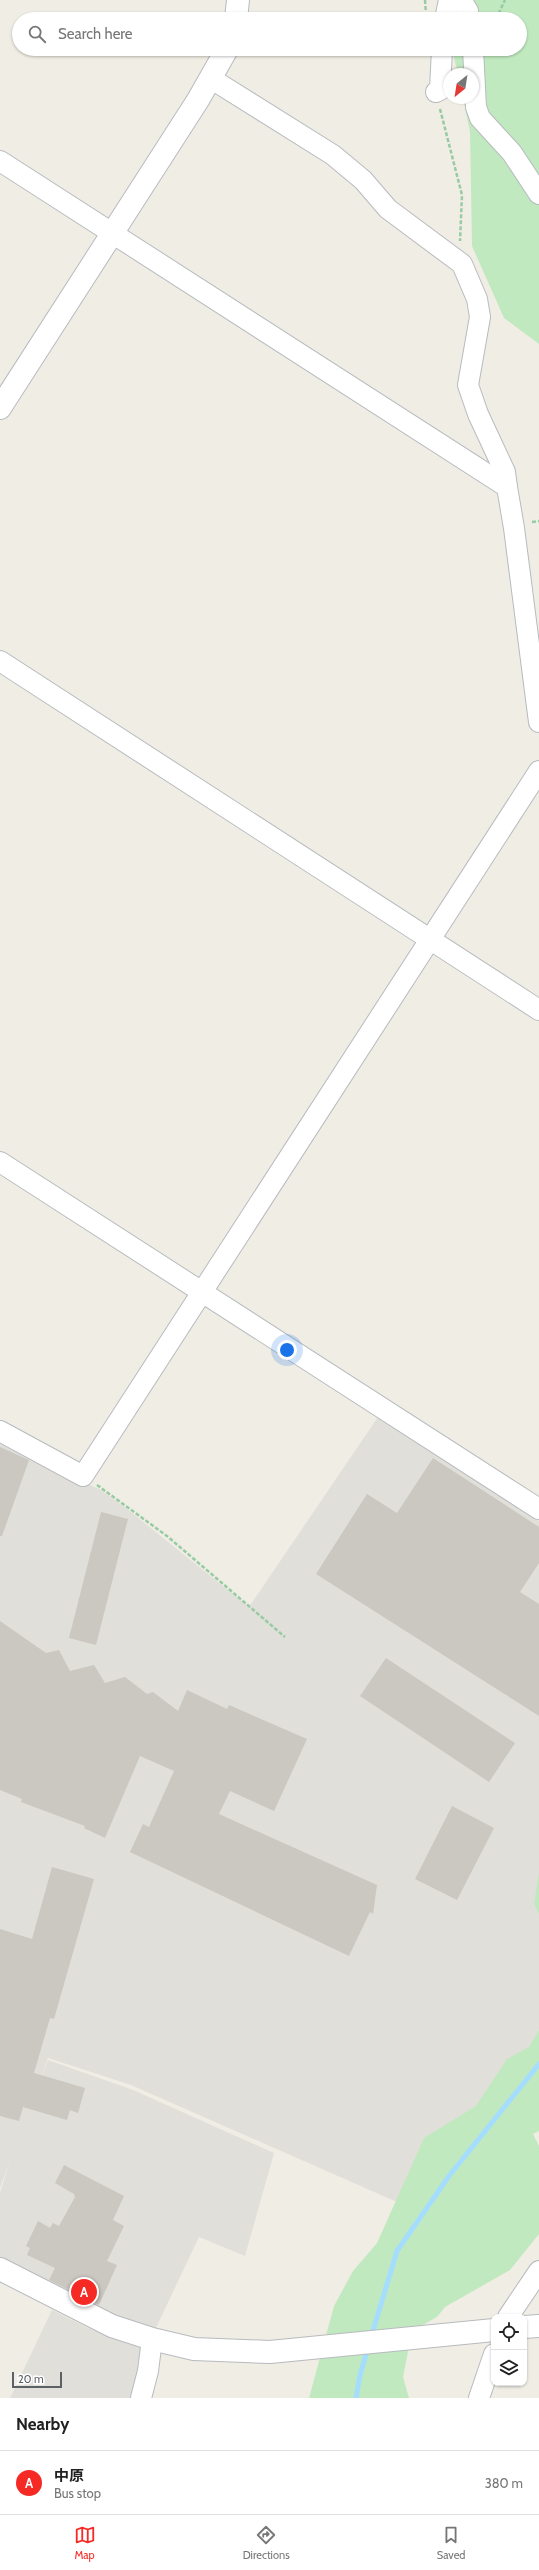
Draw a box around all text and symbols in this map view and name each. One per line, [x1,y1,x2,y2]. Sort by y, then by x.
search box [12,12,527,56]
icon: search [26,23,48,45]
text: Search here [58,25,133,43]
north arrow [443,68,479,104]
your location [277,1340,297,1360]
pin: A [71,2277,97,2307]
map controls [491,2314,527,2386]
button: locate [491,2314,527,2350]
button: layers [491,2350,527,2386]
scale bar [12,2370,62,2389]
text: 20 m [18,2372,44,2386]
text: Nearby [16,2414,69,2434]
text: 中原 [54,2467,84,2485]
text: A [25,2475,33,2491]
text: 380 m [485,2475,523,2491]
text: Bus stop [54,2485,101,2501]
tab: Map [74,2524,96,2562]
tab: Directions [243,2524,290,2562]
tab: Saved [437,2524,465,2562]

